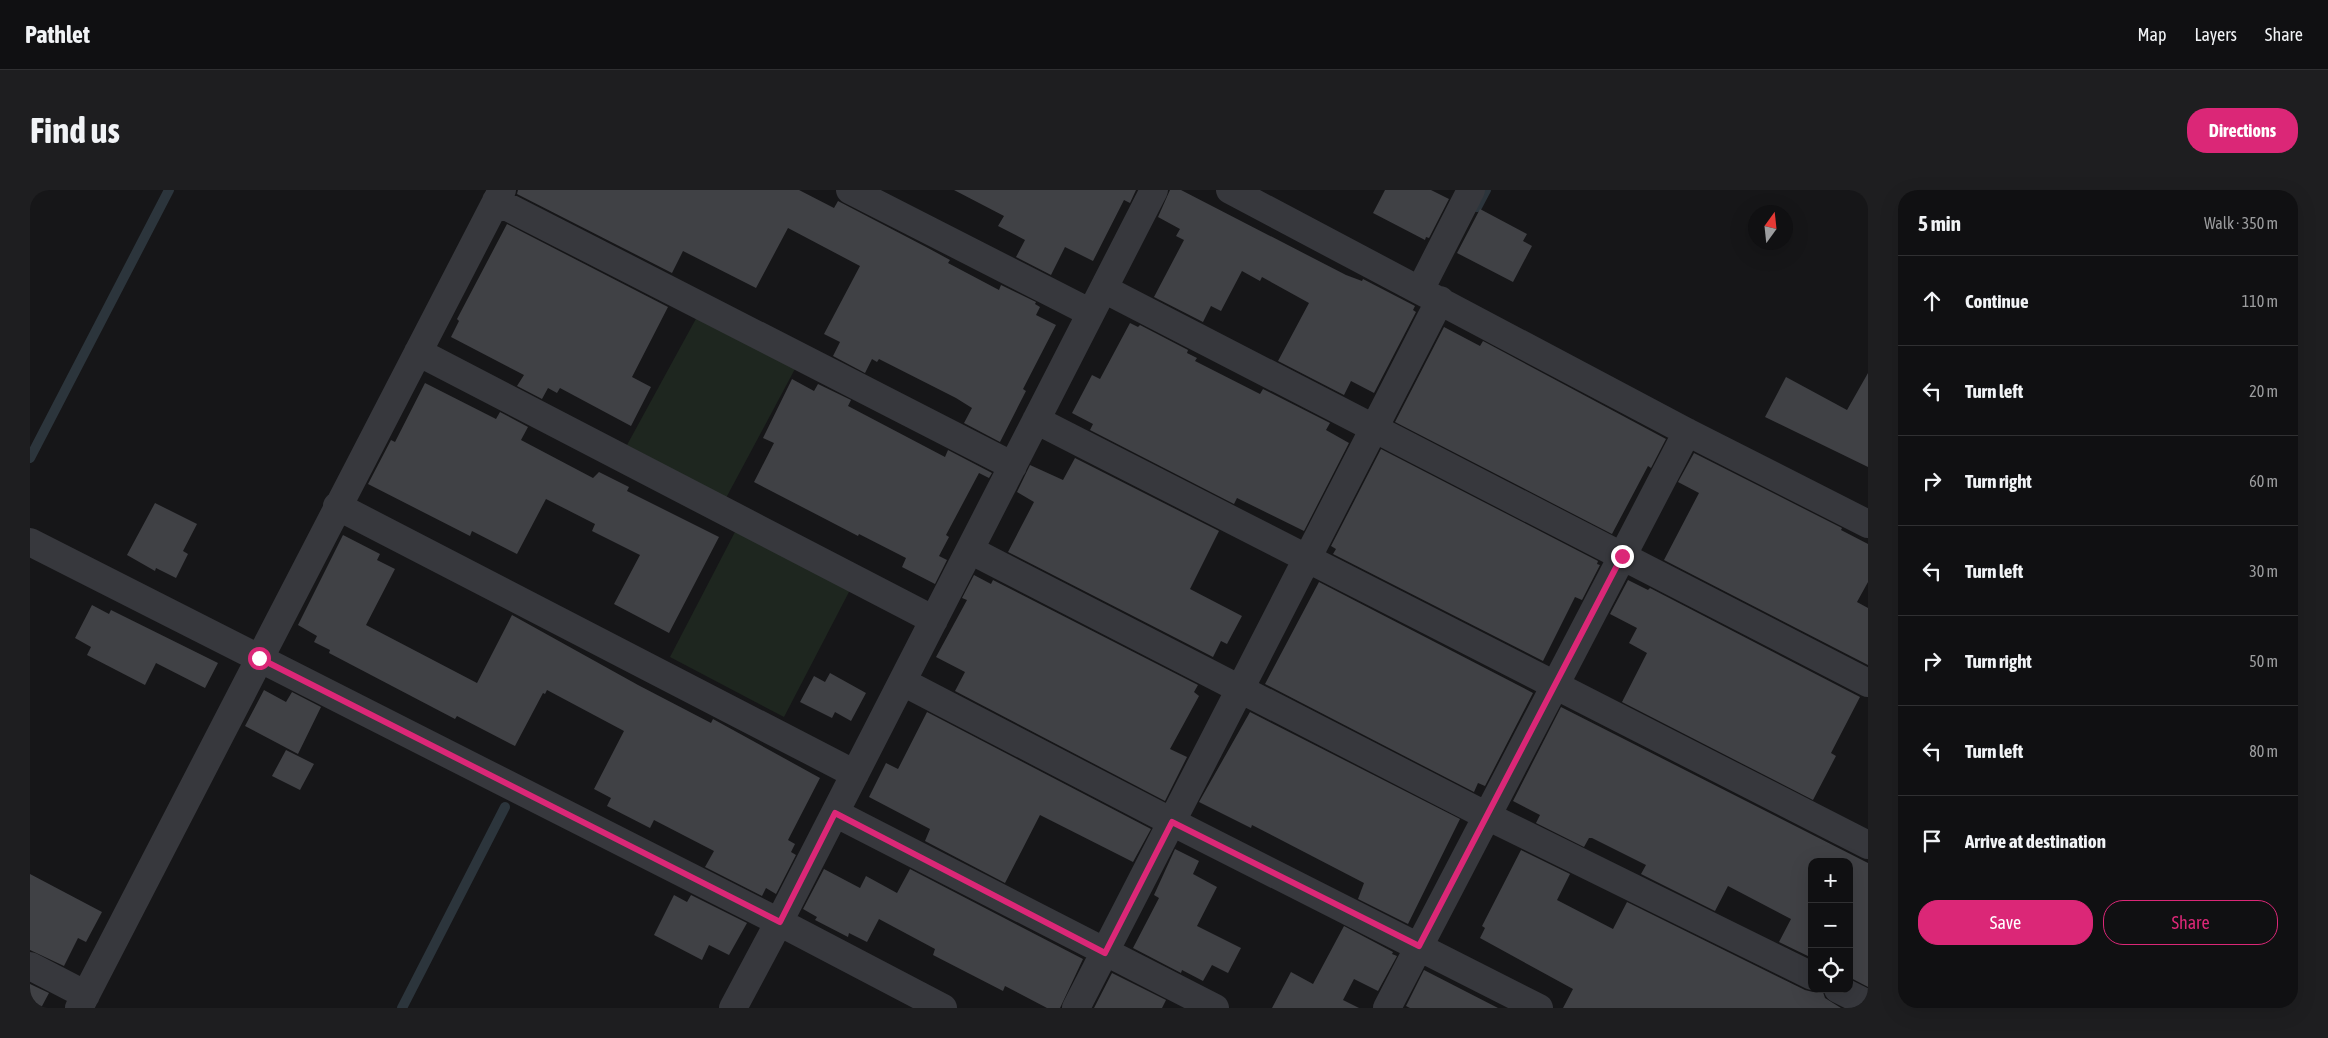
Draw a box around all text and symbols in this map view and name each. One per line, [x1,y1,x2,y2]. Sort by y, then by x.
text: Pathlet [25,21,90,48]
text: Map [2137,24,2166,45]
text: Layers [2194,24,2237,45]
text: Share [2265,24,2303,45]
button: Directions [2187,108,2298,153]
text: Find us [30,110,120,150]
north arrow [1748,205,1793,250]
text: 5 min [1918,211,1961,235]
text: Walk · 350 m [2204,214,2278,232]
icon: ahead [1918,287,1946,315]
text: Continue [1965,290,2029,312]
text: 110 m [2242,292,2278,310]
icon: left [1918,377,1946,405]
text: Turn left [1965,380,2023,402]
text: 20 m [2249,382,2278,400]
icon: right [1918,467,1946,495]
text: Turn right [1965,470,2032,492]
text: 60 m [2249,472,2278,490]
route end [1611,545,1634,568]
icon: left [1918,557,1946,585]
text: Turn left [1965,560,2023,582]
text: 30 m [2249,562,2278,580]
route start [248,647,271,670]
icon: right [1918,647,1946,675]
text: Turn right [1965,650,2032,672]
text: 50 m [2249,652,2278,670]
icon: left [1918,737,1946,765]
text: Turn left [1965,740,2023,762]
text: 80 m [2249,742,2278,760]
icon: arrive [1918,827,1946,855]
text: Arrive at destination [1965,830,2106,852]
map controls [1808,858,1853,993]
button: + [1808,858,1853,903]
button: Save [1918,900,2093,945]
button: Share [2103,900,2278,945]
button: − [1808,903,1853,948]
button: locate [1808,948,1853,993]

